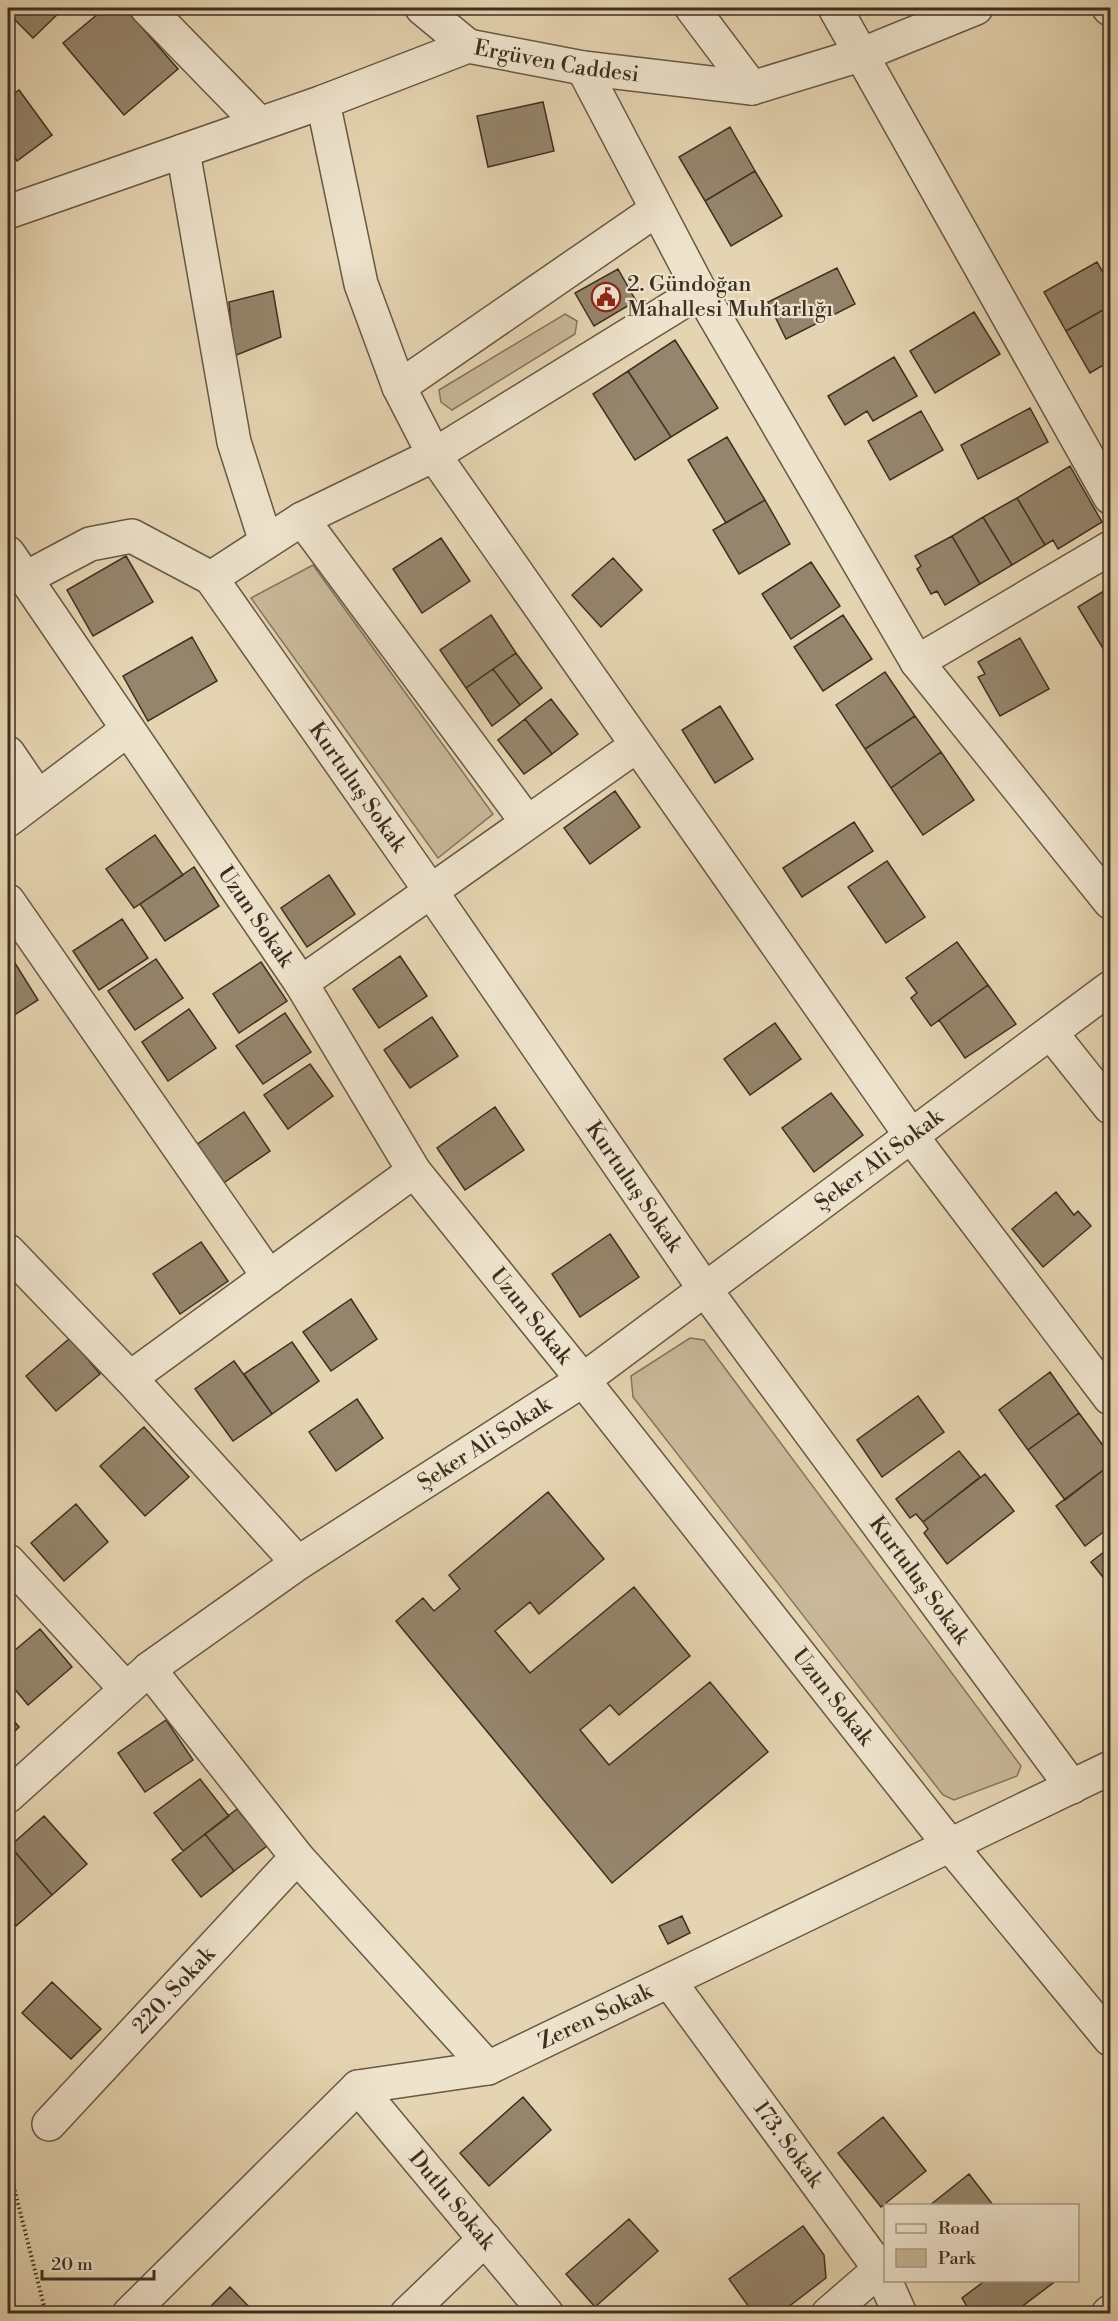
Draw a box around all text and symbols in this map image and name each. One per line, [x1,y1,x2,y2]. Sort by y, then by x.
street label: Ergüven Caddesi [472,34,641,88]
place label: 2. Gündoğan Mahallesi Muhtarlığı [627,271,833,323]
public building icon: 2. Gündoğan Mahallesi Muhtarlığı [590,281,622,313]
street label: Kurtuluş Sokak [303,717,413,858]
street label: Uzun Sokak [212,861,301,974]
street label: Şeker Ali Sokak [809,1102,950,1217]
street label: Kurtuluş Sokak [580,1116,689,1258]
street label: Uzun Sokak [484,1262,579,1371]
street label: Şeker Ali Sokak [412,1390,557,1496]
street label: Kurtuluş Sokak [863,1511,976,1651]
street label: Uzun Sokak [786,1643,880,1752]
street label: 220. Sokak [127,1940,222,2039]
street label: Zeren Sokak [534,1977,658,2055]
street label: 173. Sokak [748,2095,830,2194]
street label: Dutlu Sokak [403,2145,502,2256]
legend [884,2204,1079,2282]
text: Road [938,2217,981,2240]
scale bar [42,2243,154,2281]
text: Park [938,2247,977,2270]
text: 20 m [51,2253,93,2276]

